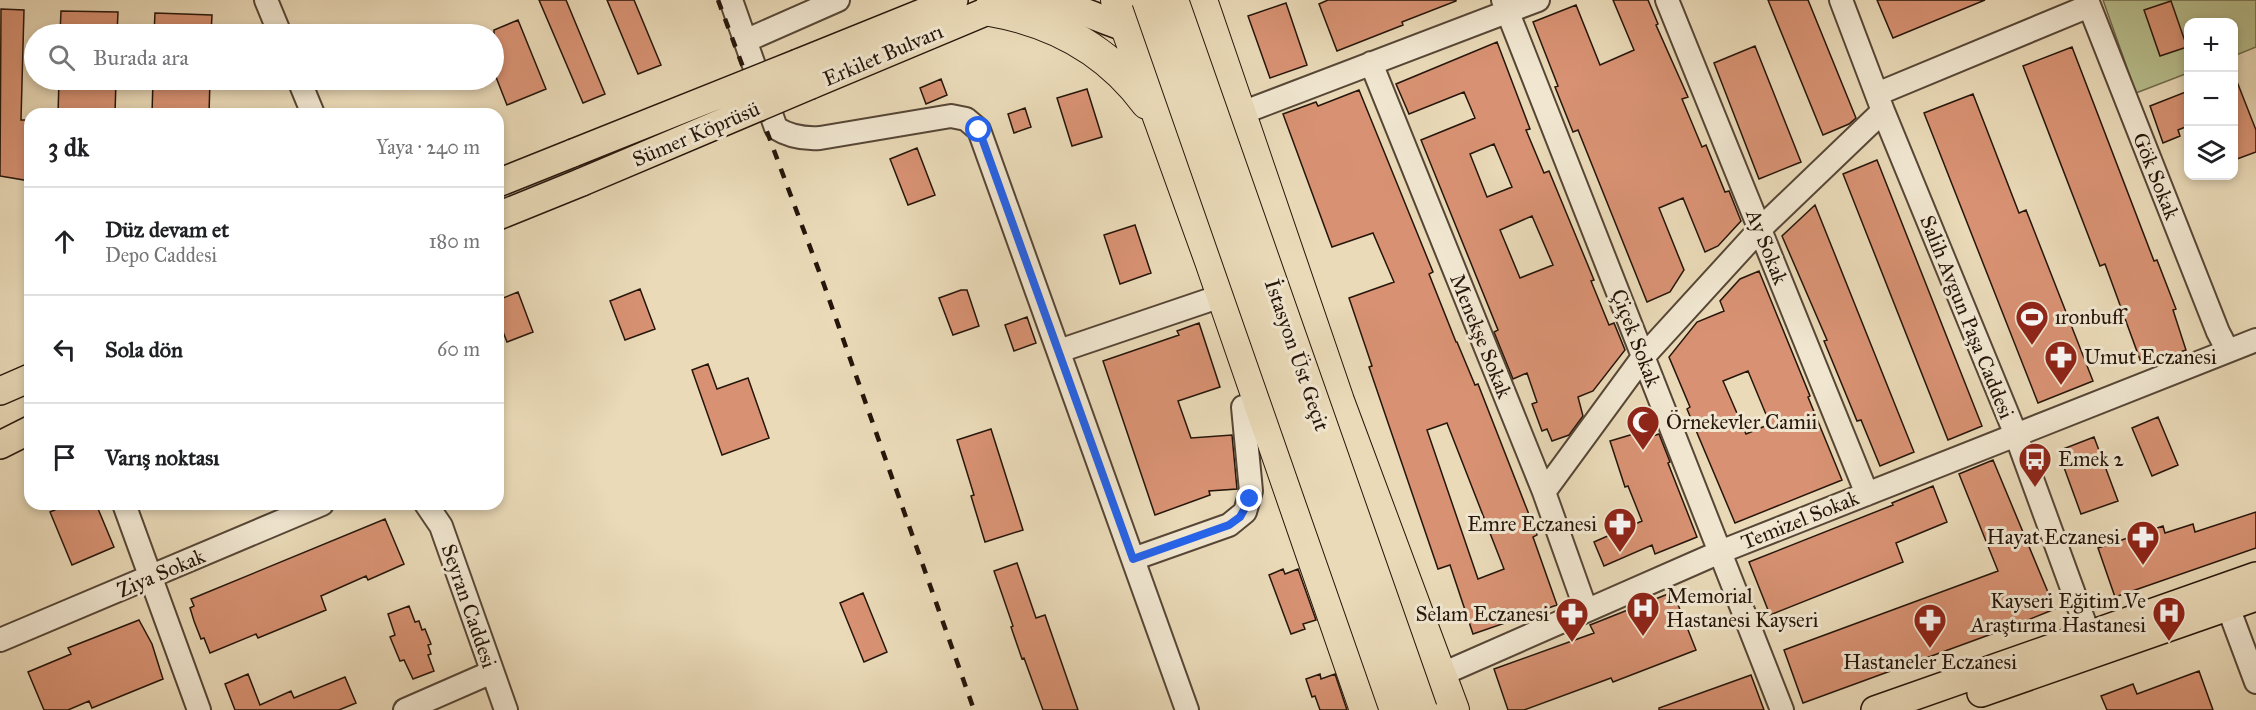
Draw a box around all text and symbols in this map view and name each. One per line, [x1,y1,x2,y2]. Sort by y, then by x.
street label: Erkilet Bulvarı [819,18,947,92]
map controls [2184,18,2238,180]
button: + [2184,18,2238,72]
search box [24,24,504,90]
icon: search [45,41,78,74]
text: Burada ara [93,44,189,71]
button: − [2184,72,2238,126]
street label: Sümer Köprüsü [628,96,764,172]
route start [965,116,991,142]
button: layers [2184,126,2238,180]
street label: Gök Sokak [2127,129,2185,223]
text: 3 dk [48,131,89,163]
text: Yaya · 240 m [376,135,480,159]
street label: Ay Sokak [1740,205,1794,289]
street label: Salih Avgun Paşa Caddesi [1914,211,2020,423]
text: Düz devam et [105,216,229,243]
icon: ahead [48,225,81,258]
text: 180 m [429,229,480,253]
text: Depo Caddesi [105,243,217,267]
street label: Menekşe Sokak [1444,270,1518,402]
street label: İstasyon Üst Geçit [1259,276,1335,435]
street label: Çiçek Sokak [1605,285,1667,391]
sports icon: ıronbuff [2014,299,2050,346]
place label: ıronbuff [2055,304,2128,330]
icon: left [48,333,81,366]
text: Sola dön [105,336,183,363]
text: 60 m [437,337,480,361]
pharmacy icon: Umut Eczanesi [2043,339,2079,386]
place label: Umut Eczanesi [2084,344,2217,370]
mosque icon: Örnekevler Camii [1625,404,1661,451]
place label: Örnekevler Camii [1666,409,1818,435]
icon: arrive [48,441,81,474]
bus stop icon: Emek 2 [2017,441,2053,488]
text: Varış noktası [105,444,219,471]
place label: Emek 2 [2058,446,2125,472]
route end [1236,485,1262,511]
street label: Temizel Sokak [1737,485,1863,555]
pharmacy icon: Emre Eczanesi [1602,506,1638,553]
place label: Emre Eczanesi [1467,511,1597,537]
pharmacy icon: Hayat Eczanesi [2125,519,2161,566]
place label: Hayat Eczanesi [1987,524,2120,550]
street label: Seyran Caddesi [436,540,502,672]
street label: Ziya Sokak [113,543,209,603]
place label: Memorial Hastanesi Kayseri [1666,583,1819,633]
place label: Kayseri Eğitim Ve Araştırma Hastanesi [1970,588,2146,638]
hospital icon: Memorial Hastanesi Kayseri [1625,590,1661,637]
hospital icon: Kayseri Eğitim Ve Araştırma Hastanesi [2151,595,2187,642]
pharmacy icon: Selam Eczanesi [1554,596,1590,643]
place label: Selam Eczanesi [1415,601,1549,627]
pharmacy icon: Hastaneler Eczanesi [1912,602,1948,649]
place label: Hastaneler Eczanesi [1843,649,2017,675]

